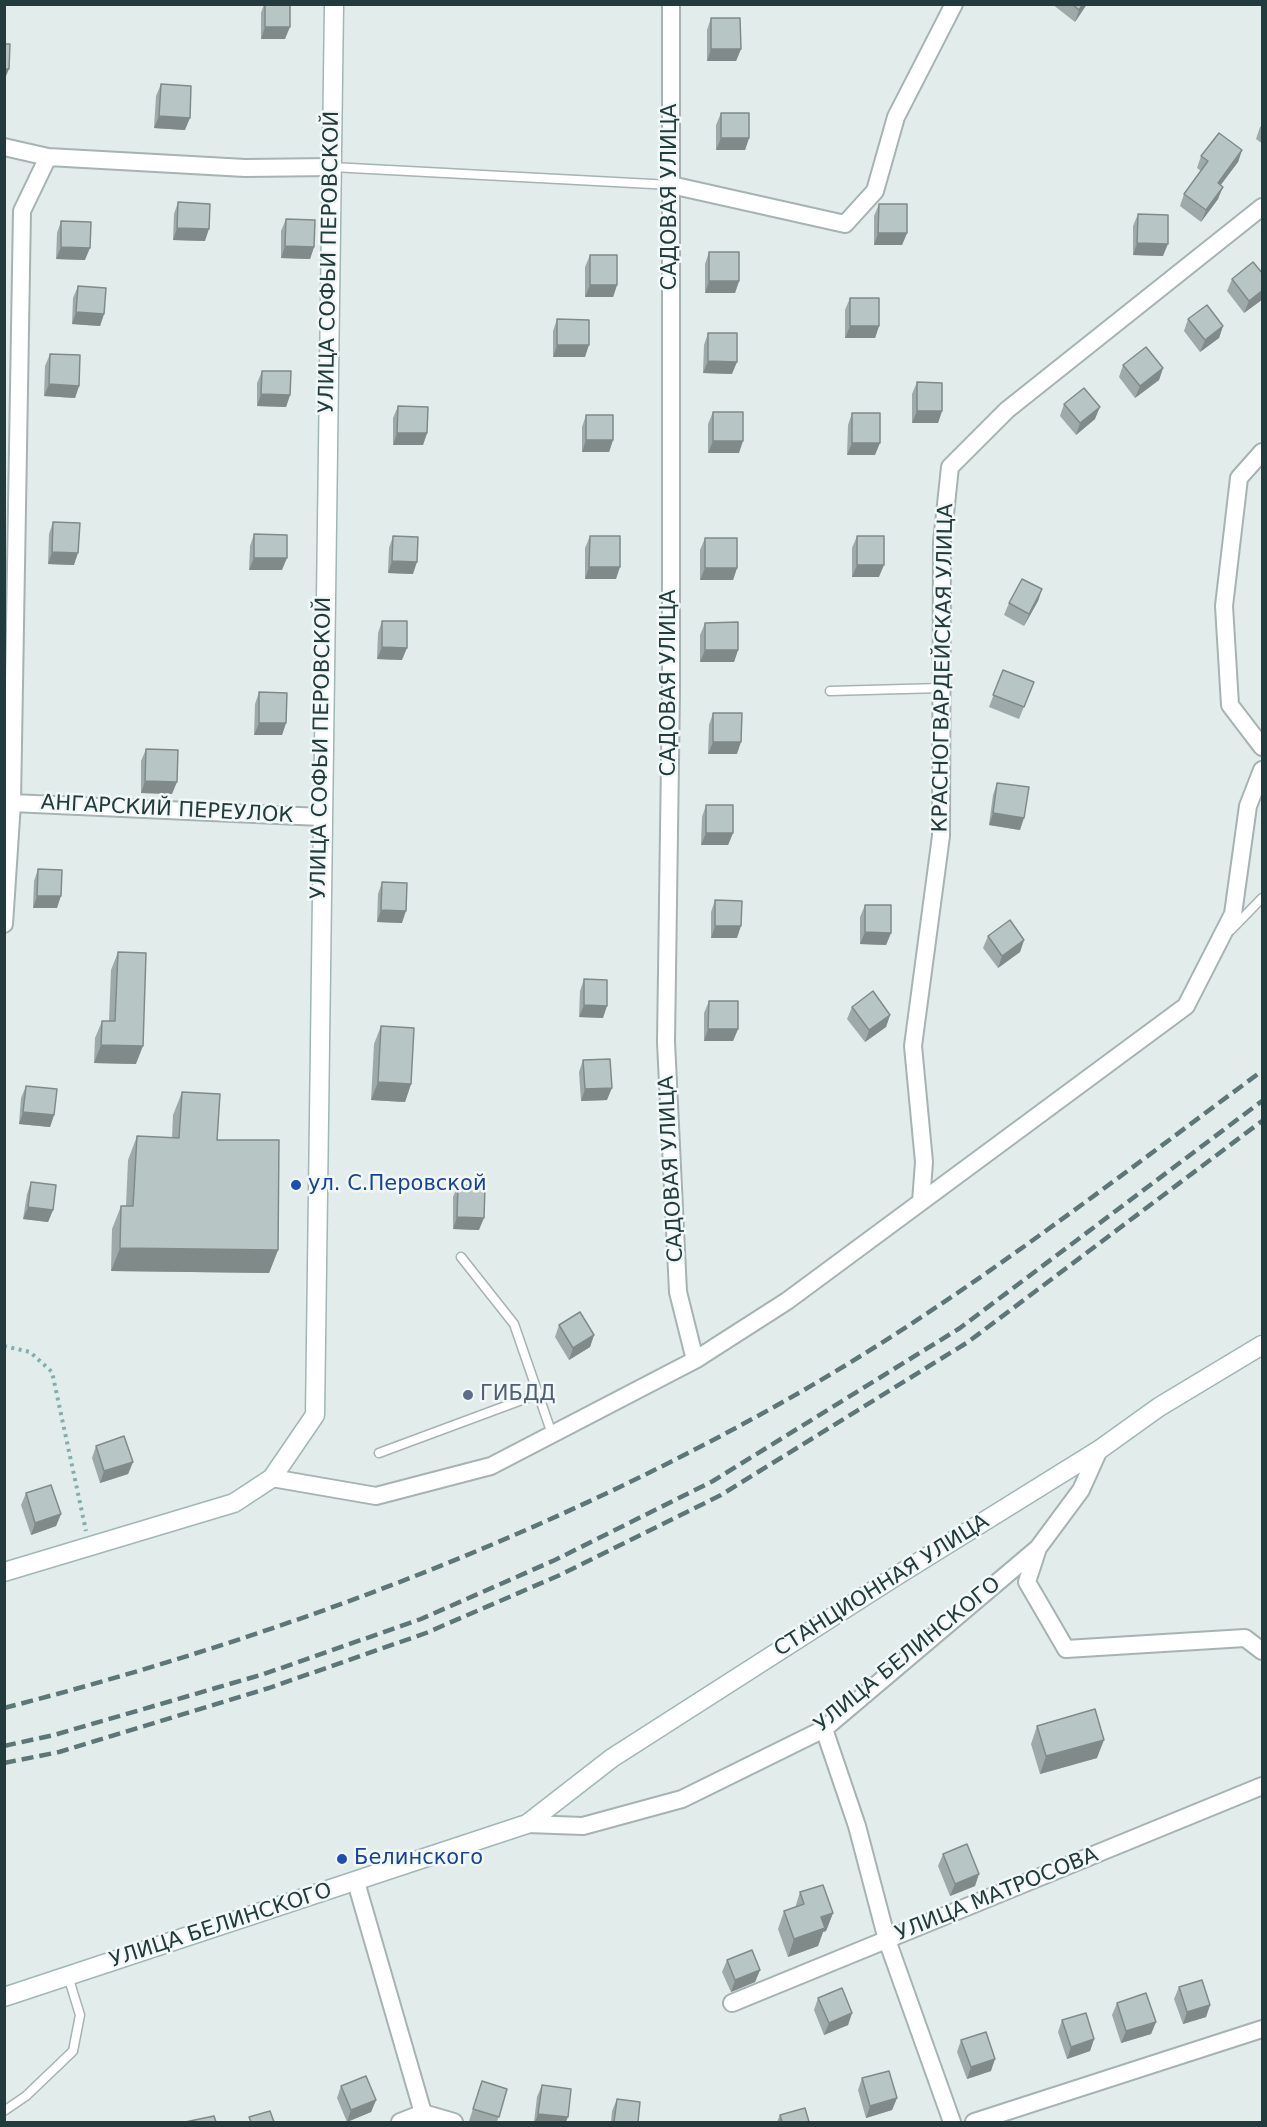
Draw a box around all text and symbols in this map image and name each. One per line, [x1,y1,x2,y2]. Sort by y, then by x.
street label: САДОВАЯ УЛИЦА [658,104,684,290]
street label: УЛИЦА СОФЬИ ПЕРОВСКОЙ [315,111,345,413]
street label: КРАСНОГВАРДЕЙСКАЯ УЛИЦА [929,503,959,833]
street label: САДОВАЯ УЛИЦА [657,590,683,776]
street label: УЛИЦА СОФЬИ ПЕРОВСКОЙ [307,597,337,899]
street label: АНГАРСКИЙ ПЕРЕУЛОК [40,791,294,829]
street label: САДОВАЯ УЛИЦА [655,1075,689,1263]
place label: ул. С.Перовской [308,1172,487,1198]
marker: ул. С.Перовской [289,1178,303,1192]
place label: ГИБДД [480,1382,556,1408]
marker: ГИБДД [461,1388,475,1402]
street label: СТАНЦИОННАЯ УЛИЦА [770,1510,994,1662]
street label: УЛИЦА БЕЛИНСКОГО [810,1572,1006,1738]
street label: УЛИЦА МАТРОСОВА [892,1843,1102,1947]
place label: Белинского [354,1846,483,1872]
marker: Белинского [335,1852,349,1866]
street label: УЛИЦА БЕЛИНСКОГО [107,1878,335,1974]

